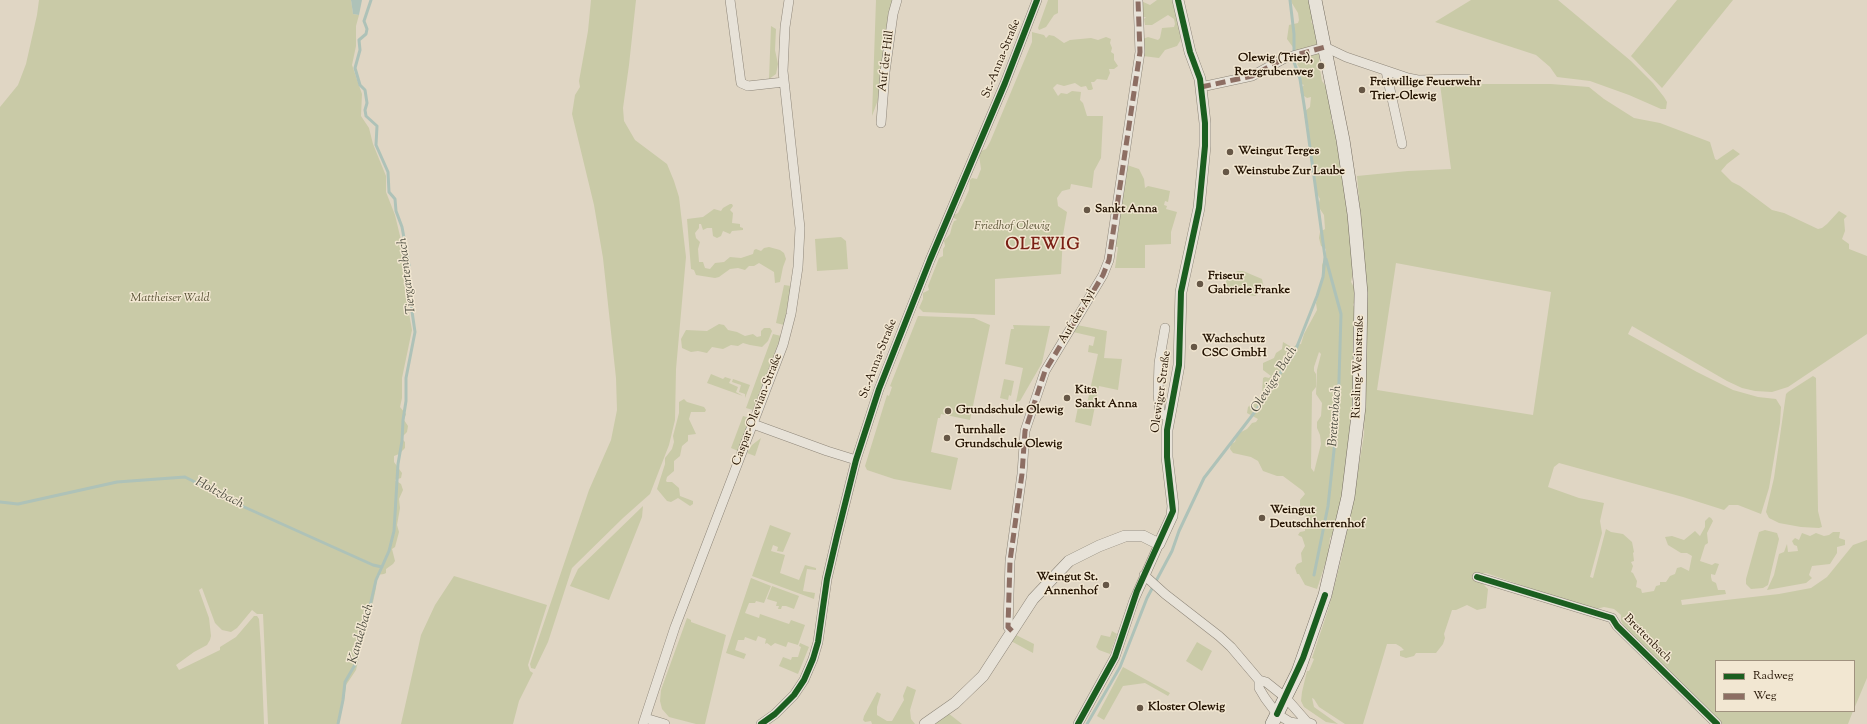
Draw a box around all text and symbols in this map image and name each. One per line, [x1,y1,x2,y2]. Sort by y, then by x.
street label: St.-Anna-Straße [980,17,1024,101]
street label: Auf der Hill [876,29,898,93]
place label: Olewig (Trier), Retzgrubenweg [1234,52,1313,80]
marker: Olewig (Trier), Retzgrubenweg [1316,61,1326,71]
place label: Freiwillige Feuerwehr Trier-Olewig [1370,76,1481,104]
marker: Freiwillige Feuerwehr Trier-Olewig [1357,85,1367,95]
place label: Weingut Terges [1238,145,1319,159]
marker: Weingut Terges [1225,147,1235,157]
place label: Weinstube Zur Laube [1234,165,1345,179]
marker: Weinstube Zur Laube [1221,167,1231,177]
place label: Sankt Anna [1095,203,1157,217]
marker: Sankt Anna [1082,205,1092,215]
park label: Friedhof Olewig [974,220,1050,234]
district label: OLEWIG [1005,236,1081,256]
water label: Tiergartenbach [396,237,420,315]
place label: Friseur Gabriele Franke [1208,270,1290,298]
marker: Friseur Gabriele Franke [1195,279,1205,289]
street label: Auf der Ayl [1056,287,1100,347]
park label: Mattheiser Wald [130,292,210,306]
street label: Riesling-Weinstraße [1350,315,1368,419]
street label: St.-Anna-Straße [857,317,901,401]
place label: Wachschutz CSC GmbH [1202,333,1267,361]
marker: Wachschutz CSC GmbH [1189,342,1199,352]
water label: Olewiger Bach [1249,344,1301,416]
street label: Olewiger Straße [1149,350,1175,434]
street label: Caspar-Olevian-Straße [730,352,786,468]
place label: Kita Sankt Anna [1075,384,1137,412]
water label: Brettenbach [1326,385,1346,447]
marker: Kita Sankt Anna [1062,393,1072,403]
place label: Grundschule Olewig [956,404,1063,418]
marker: Grundschule Olewig [943,406,953,416]
place label: Turnhalle Grundschule Olewig [955,424,1062,452]
marker: Turnhalle Grundschule Olewig [942,433,952,443]
water label: Holtzbach [192,475,246,513]
place label: Weingut Deutschherrenhof [1270,504,1365,532]
marker: Weingut Deutschherrenhof [1257,513,1267,523]
place label: Weingut St. Annenhof [1036,571,1098,599]
marker: Weingut St. Annenhof [1101,580,1111,590]
water label: Kandelbach [346,602,378,666]
street label: Brettenbach [1620,612,1674,666]
legend [1715,660,1855,712]
text: Radweg [1753,667,1794,685]
text: Weg [1753,687,1777,705]
place label: Kloster Olewig [1148,701,1225,715]
marker: Kloster Olewig [1135,703,1145,713]

